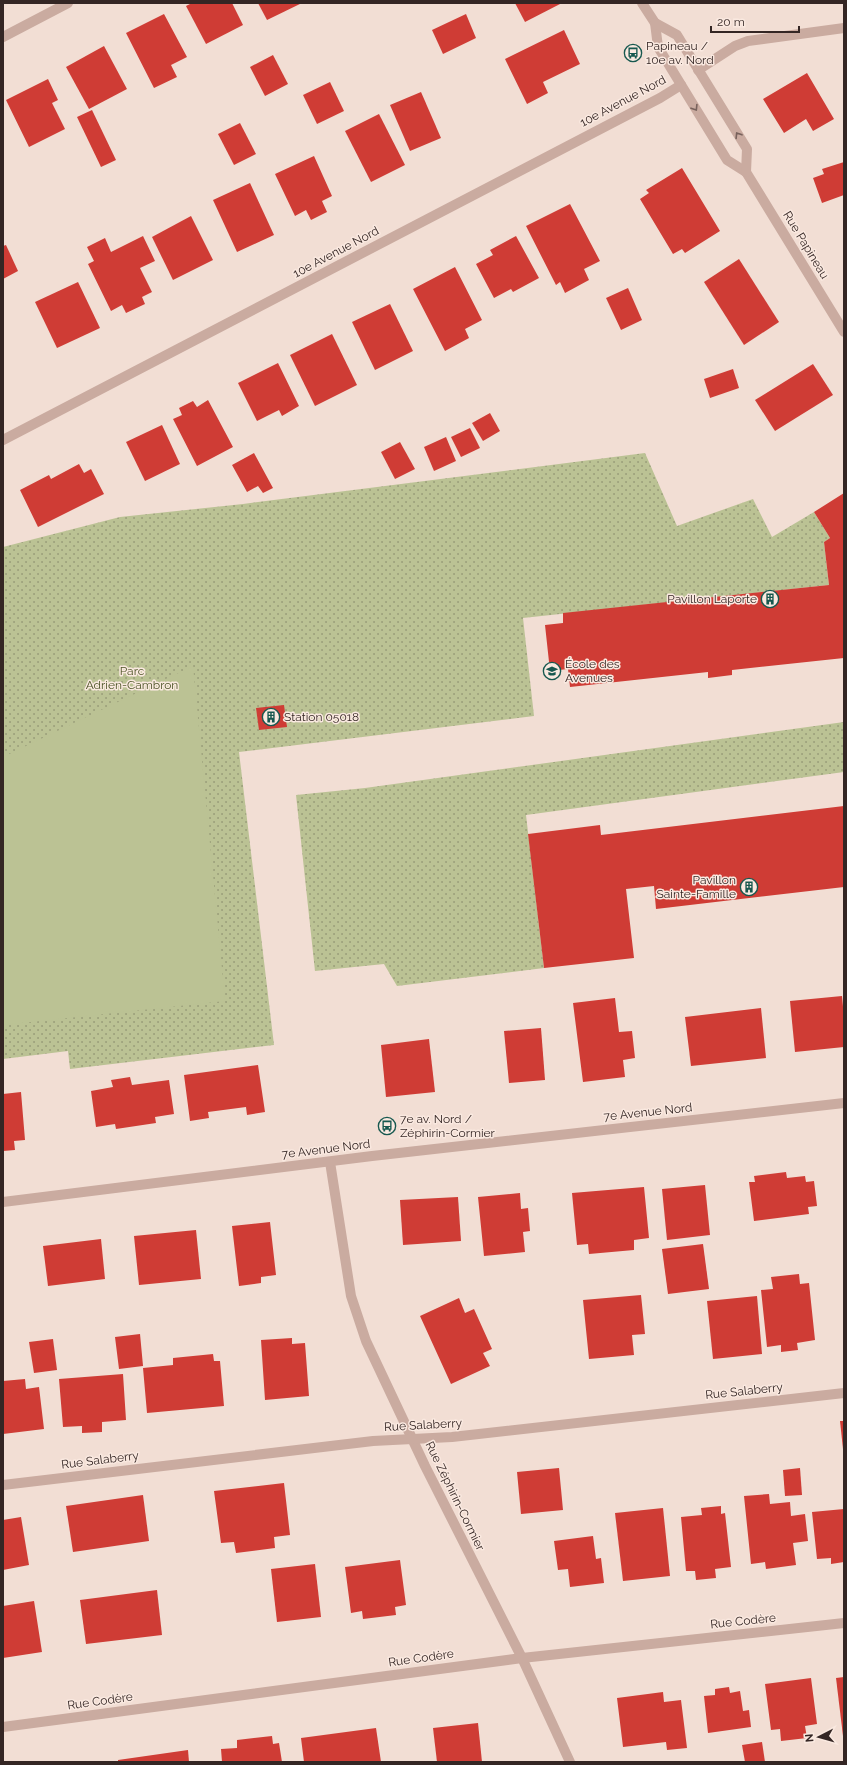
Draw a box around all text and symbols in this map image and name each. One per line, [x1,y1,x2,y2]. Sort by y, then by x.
scale bar [711,8,799,34]
text: 20 m [717,15,745,29]
place label: Papineau / 10e av. Nord [646,39,714,67]
bus stop icon: Papineau / 10e av. Nord [623,43,643,63]
street label: 10e Avenue Nord [578,72,668,130]
one-way arrow [690,104,698,111]
one-way arrow [736,132,743,139]
street label: Rue Papineau [780,209,832,281]
street label: 10e Avenue Nord [291,223,381,281]
building icon: Pavillon Laporte [760,589,780,609]
place label: Pavillon Laporte [667,592,757,606]
place label: École des Avenues [565,657,620,685]
school or university icon: École des Avenues [542,661,562,681]
park label: Parc Adrien-Cambron [86,664,178,692]
building icon: Station 05018 [261,707,281,727]
place label: Station 05018 [284,710,359,724]
place label: Pavillon Sainte-Famille [657,873,736,901]
building icon: Pavillon Sainte-Famille [739,877,759,897]
street label: 7e Avenue Nord [603,1100,693,1124]
place label: 7e av. Nord / Zéphirin-Cormier [400,1112,496,1140]
bus stop icon: 7e av. Nord / Zéphirin-Cormier [377,1116,397,1136]
street label: 7e Avenue Nord [281,1137,371,1161]
street label: Rue Salaberry [704,1380,784,1402]
street label: Rue Salaberry [384,1416,463,1434]
street label: Rue Zéphirin-Cormier [422,1439,488,1554]
street label: Rue Salaberry [60,1448,140,1472]
street label: Rue Codère [709,1611,777,1631]
street label: Rue Codère [387,1646,455,1670]
street label: Rue Codère [66,1689,134,1713]
north arrow [799,1717,839,1757]
text: N [803,1733,816,1743]

